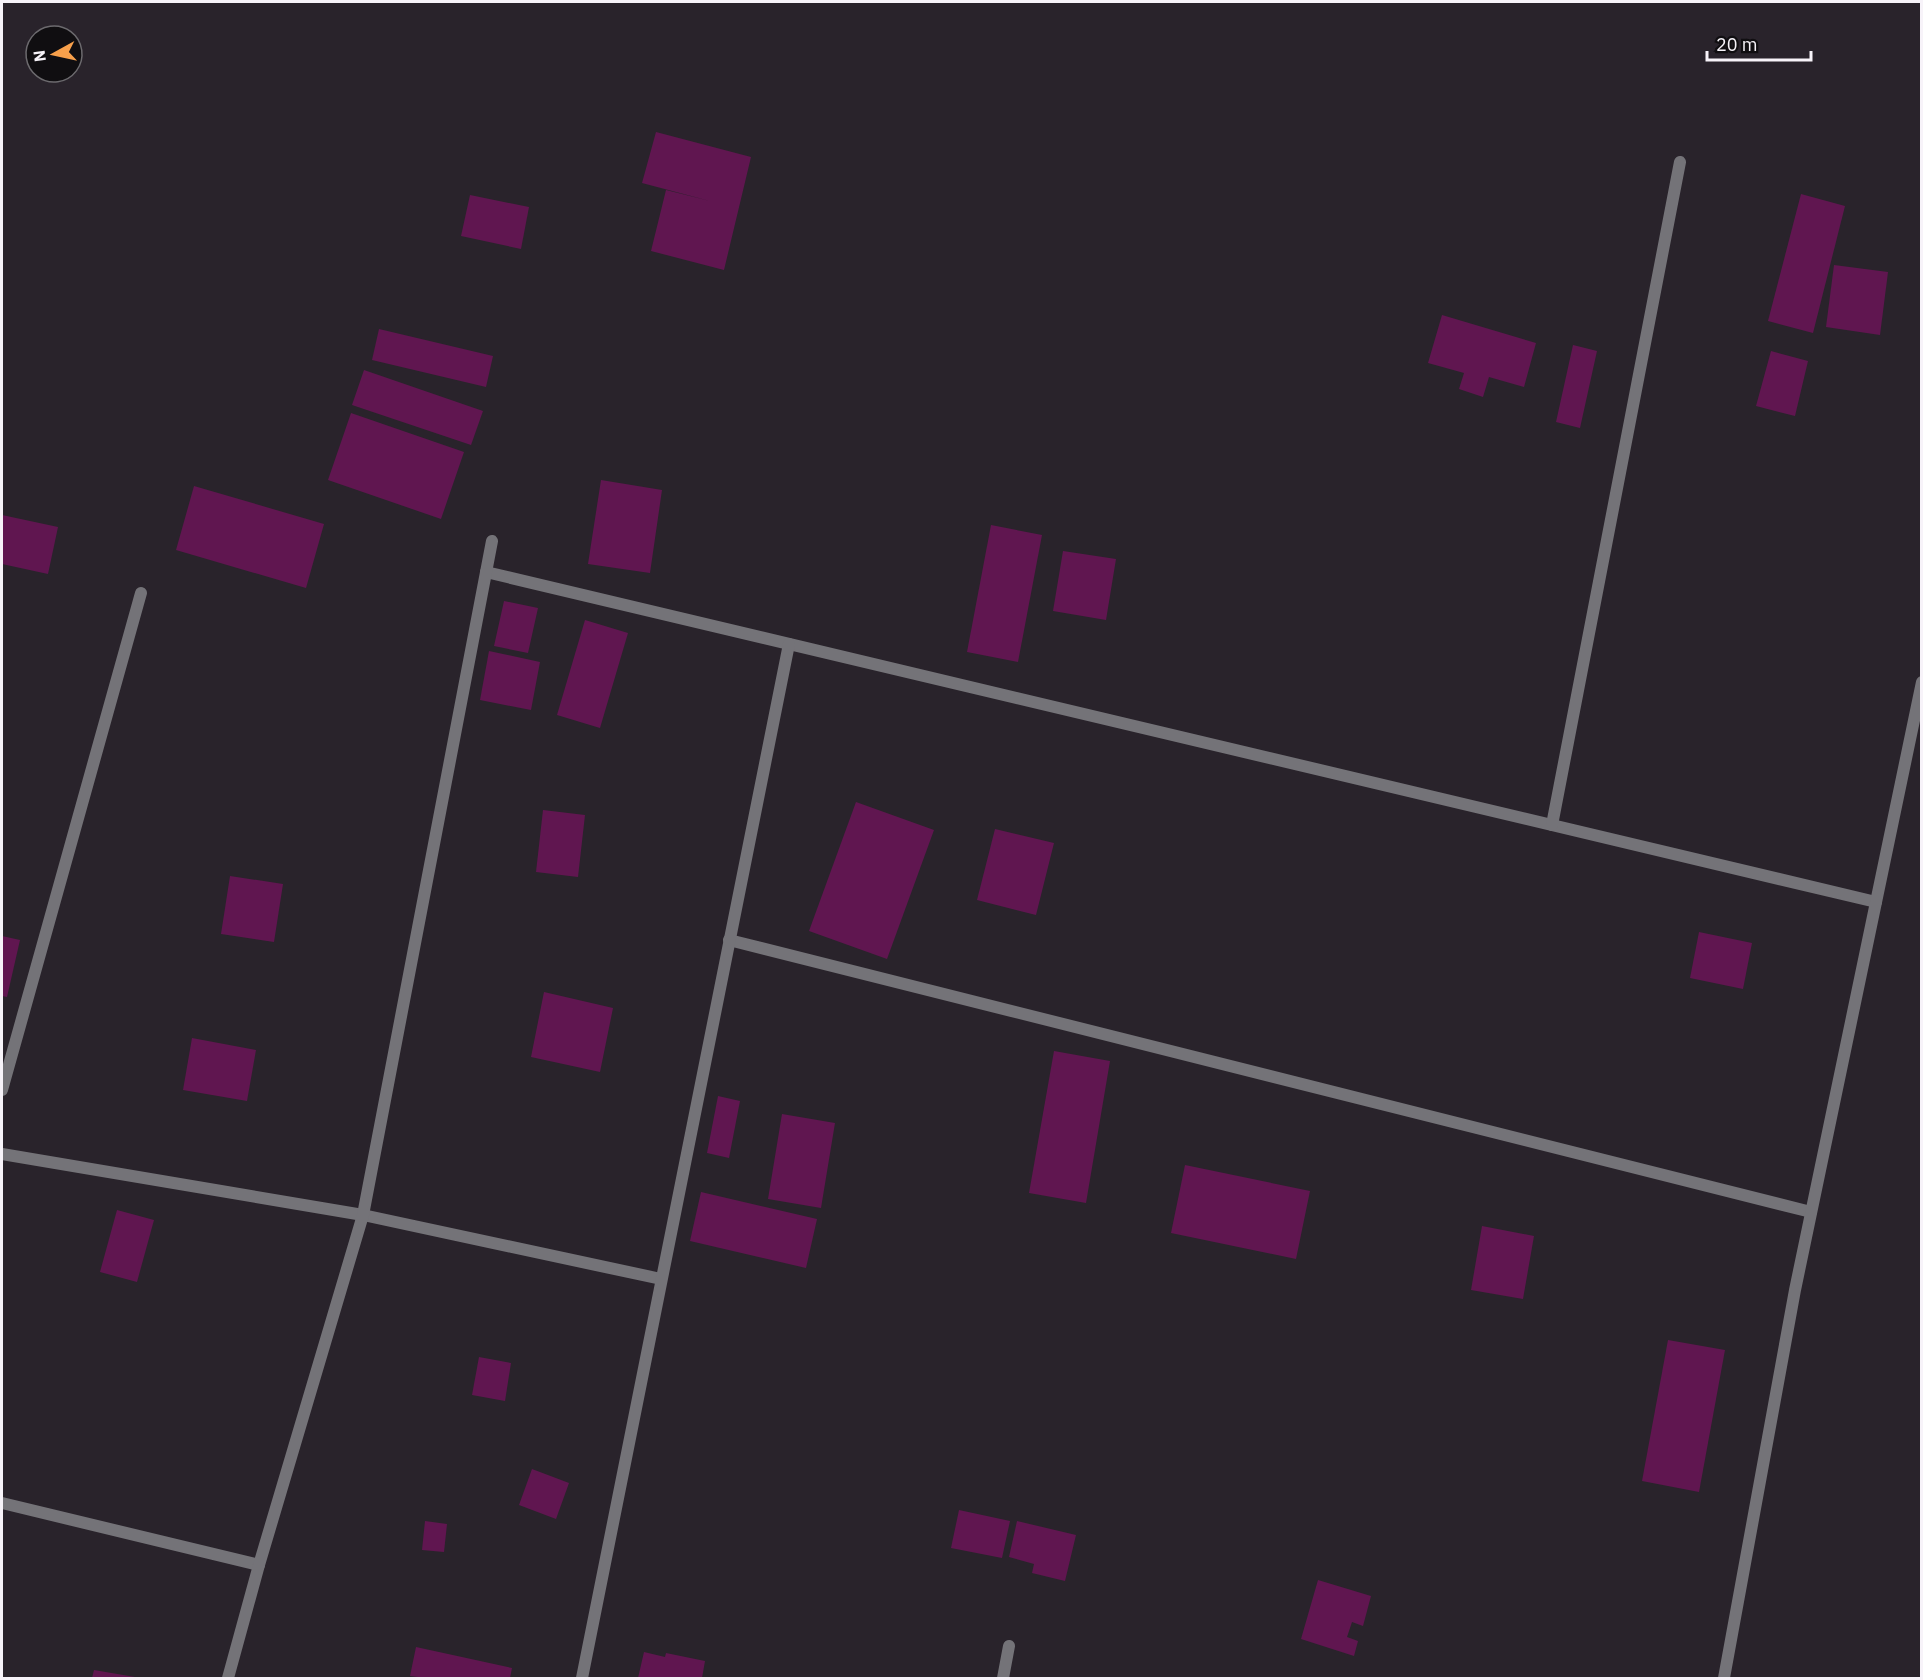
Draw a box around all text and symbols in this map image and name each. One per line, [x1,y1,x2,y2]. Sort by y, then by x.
north arrow [24,24,84,84]
scale bar [1707,24,1810,62]
text: 20 m [1716,33,1758,56]
text: N [28,49,50,63]

